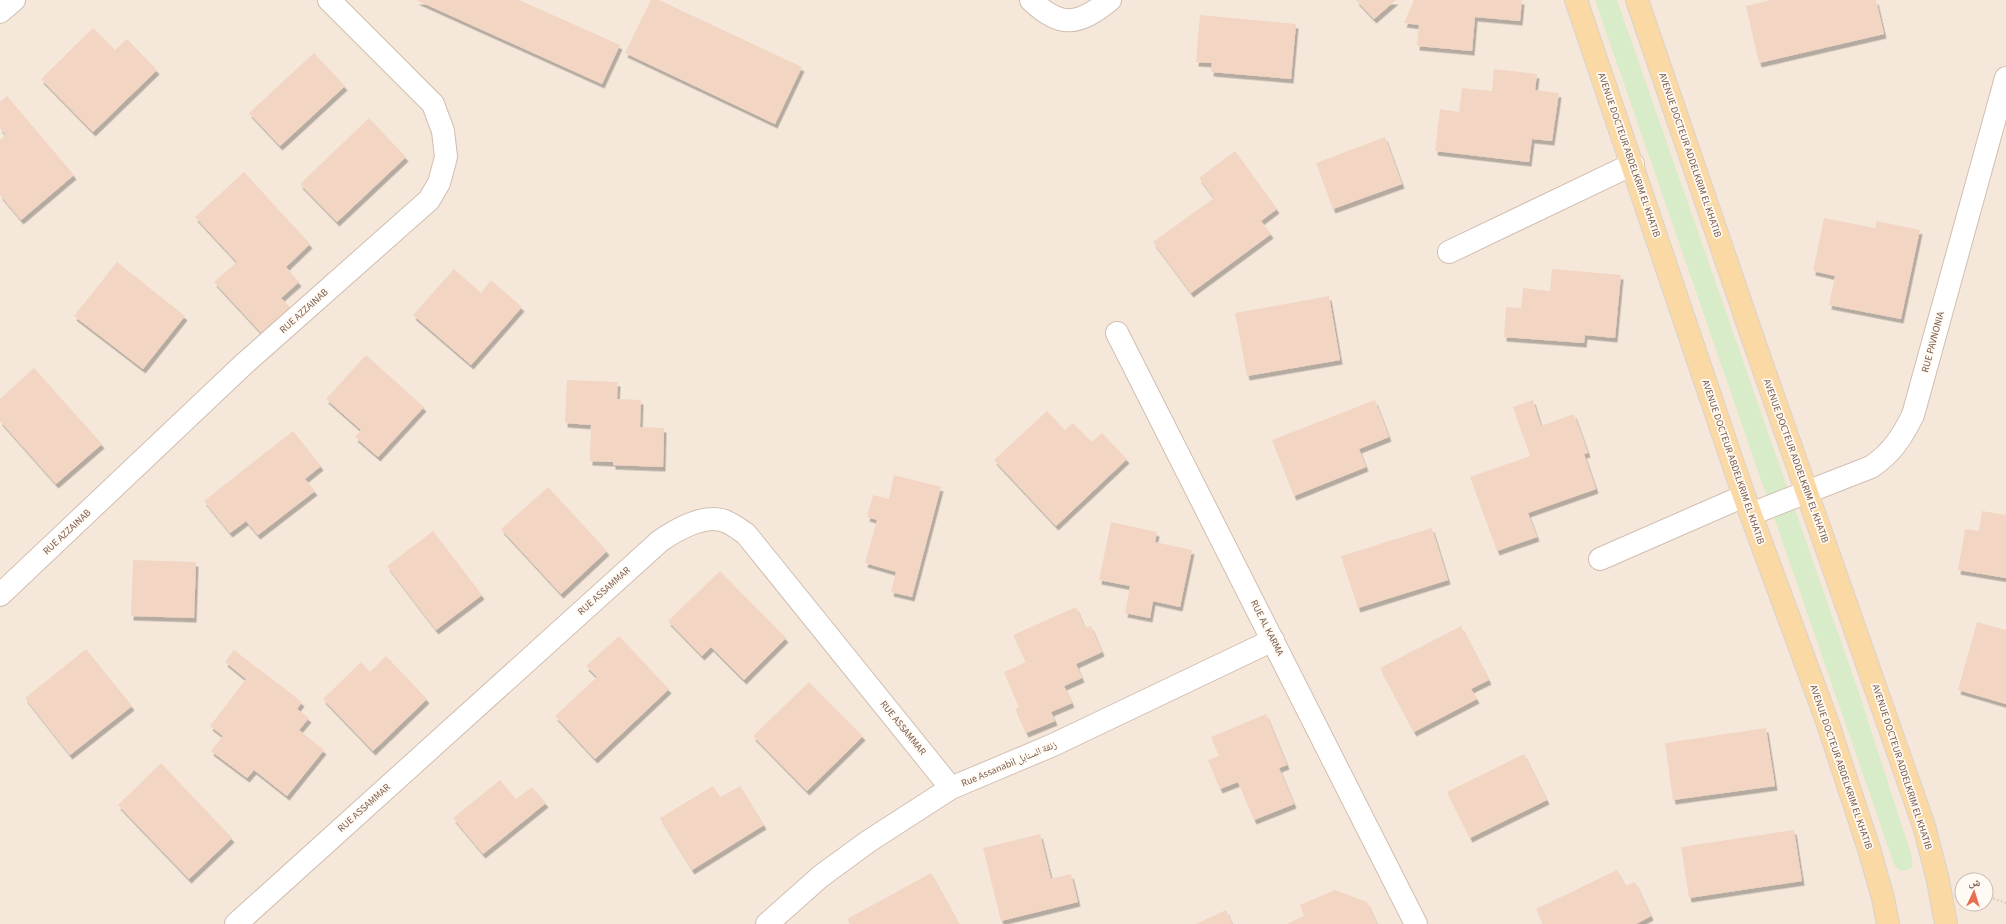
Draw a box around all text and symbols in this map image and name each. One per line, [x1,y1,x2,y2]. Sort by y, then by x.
street label: AVENUE DOCTEUR ABDELKRIM EL KHATIB [1594,71,1664,239]
street label: AVENUE DOCTEUR ADDELKRIM EL KHATIB [1655,71,1725,239]
street label: RUE AZZAINAB [277,285,331,337]
street label: RUE PAVNONIA [1918,309,1948,374]
street label: AVENUE DOCTEUR ADDELKRIM EL KHATIB [1760,377,1832,545]
street label: AVENUE DOCTEUR ABDELKRIM EL KHATIB [1698,378,1768,546]
street label: RUE AZZAINAB [40,506,94,558]
street label: RUE ASSAMMAR [575,563,634,618]
street label: RUE AL KARMA [1247,598,1287,659]
street label: AVENUE DOCTEUR ADDELKRIM EL KHATIB [1869,682,1935,852]
street label: AVENUE DOCTEUR ABDELKRIM EL KHATIB [1806,683,1876,851]
street label: RUE ASSAMMAR [877,698,930,758]
street label: Rue Assanabil زنقة السنابل [959,737,1059,790]
street label: RUE ASSAMMAR [335,780,394,835]
north arrow [1954,872,1994,912]
text: ش [1968,875,1981,890]

